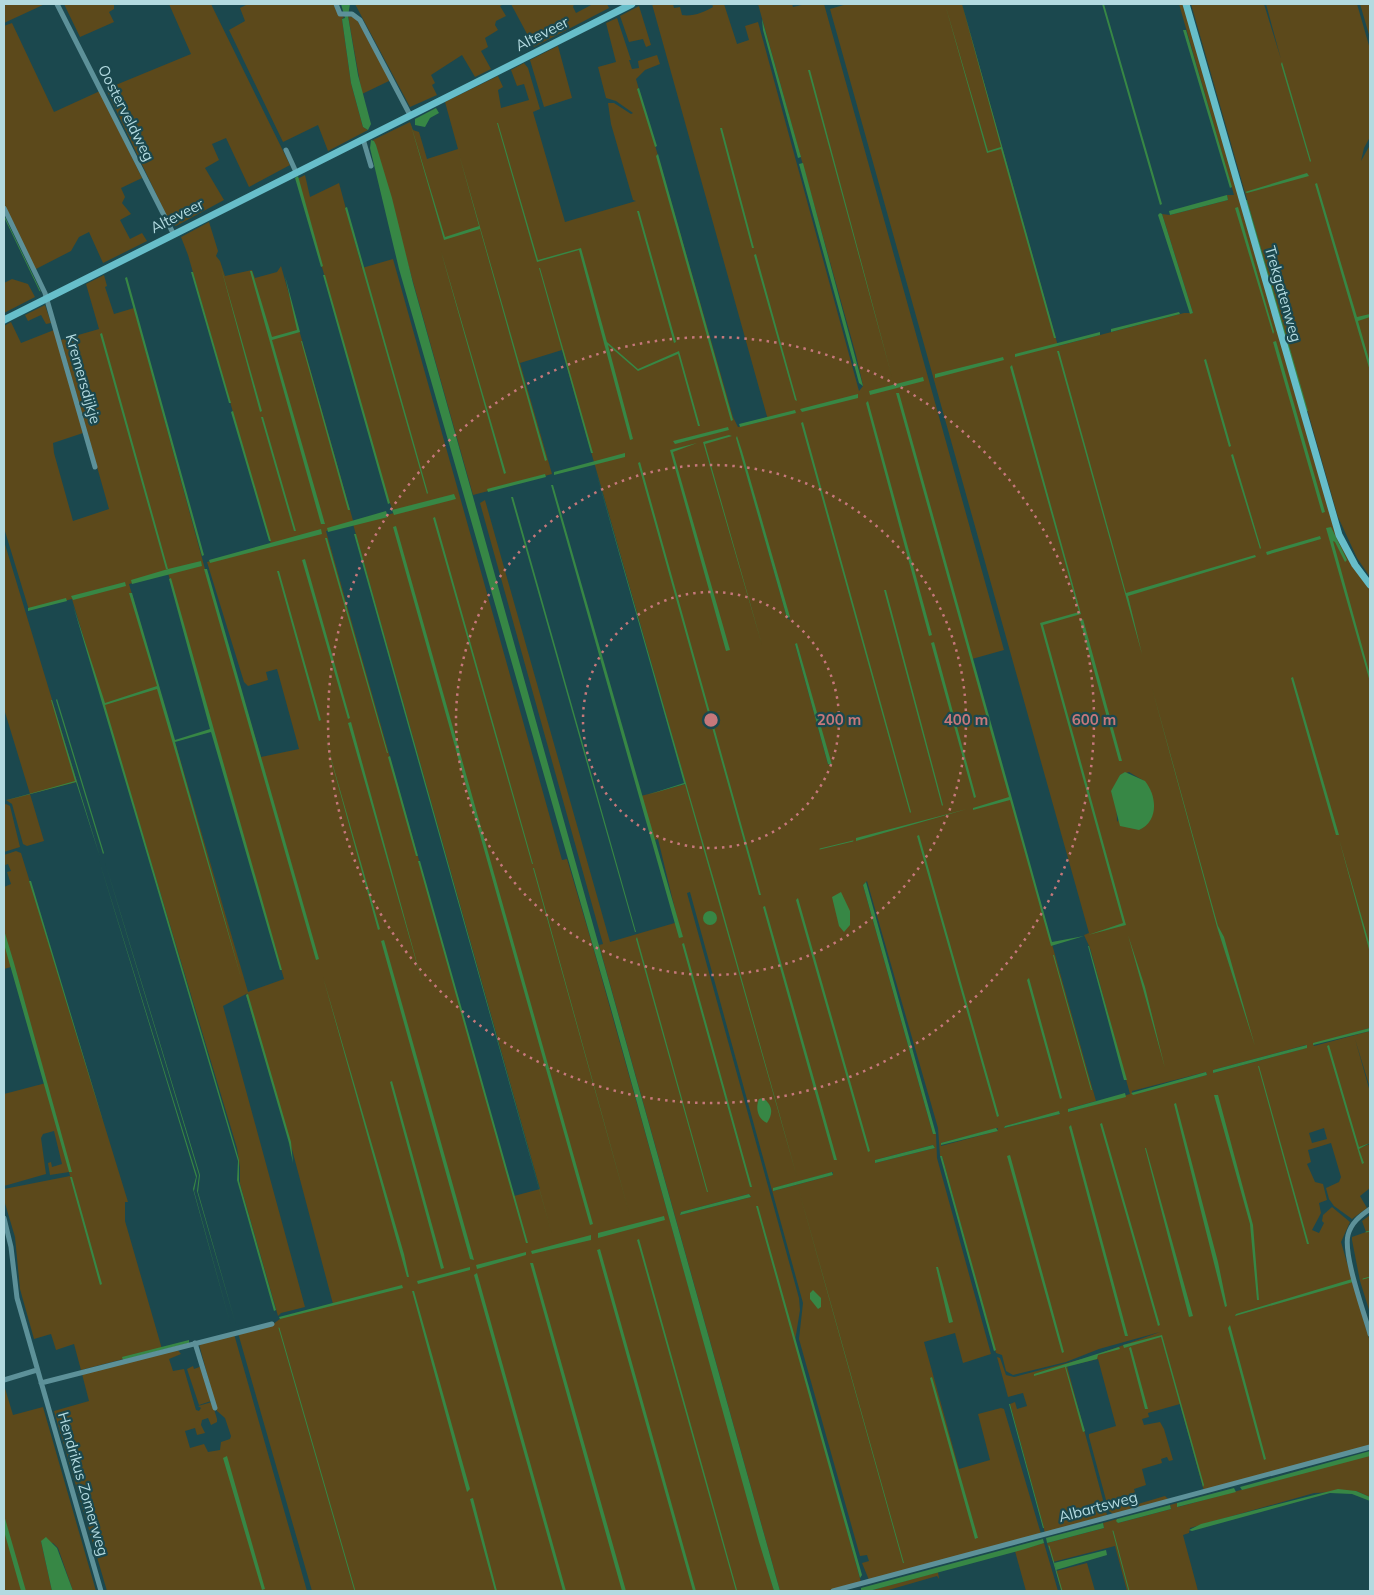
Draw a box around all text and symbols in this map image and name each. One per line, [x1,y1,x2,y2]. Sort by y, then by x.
street label: Alteveer [512,12,572,55]
street label: Oosterveldweg [94,61,159,164]
street label: Alteveer [147,194,207,237]
street label: Trekgatenweg [1261,244,1306,344]
street label: Kremersdijkje [62,332,105,426]
text: 200 m [817,710,861,729]
text: 400 m [944,710,988,729]
text: 600 m [1072,710,1116,729]
centre of rings [702,711,720,729]
street label: Hendrikus Zomerweg [54,1410,113,1558]
street label: Albartsweg [1056,1487,1140,1526]

